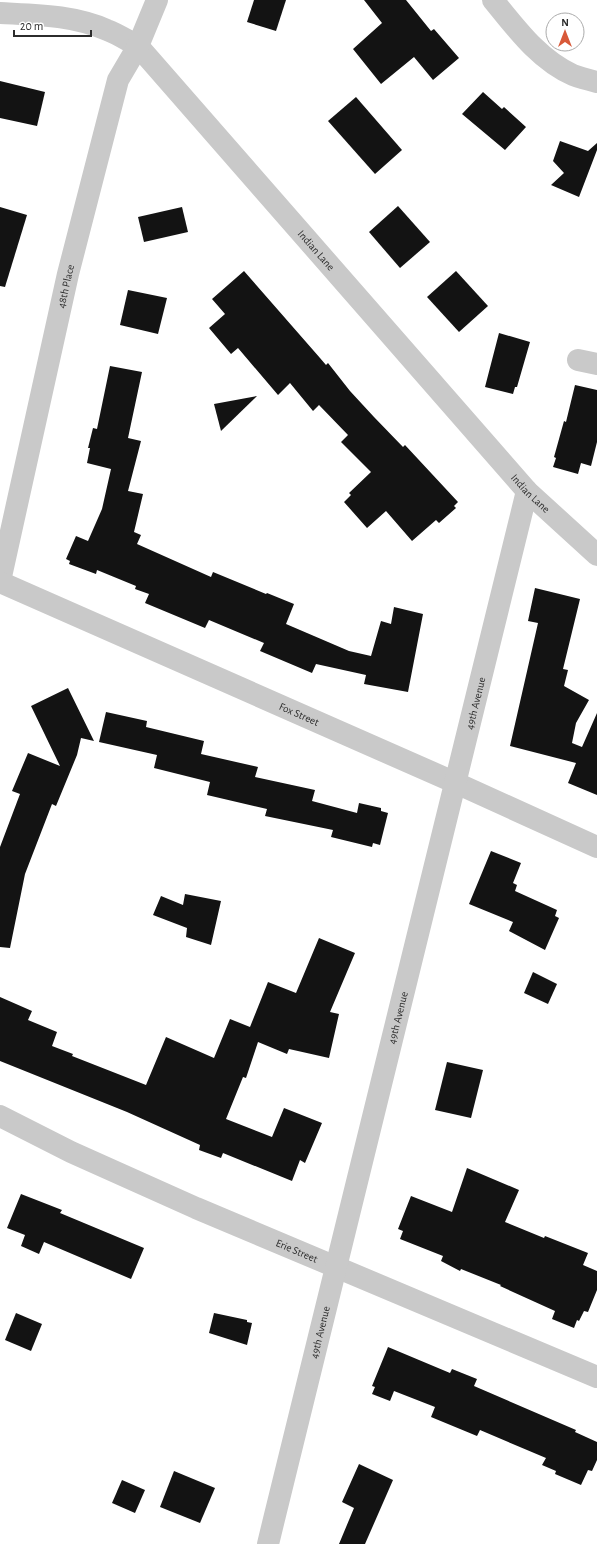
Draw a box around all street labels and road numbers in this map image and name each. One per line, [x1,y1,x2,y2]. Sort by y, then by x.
street label: Indian Lane [296,228,337,273]
street label: 48th Place [56,263,76,309]
street label: Indian Lane [509,472,552,515]
street label: 49th Avenue [464,676,488,731]
street label: Fox Street [277,701,321,728]
street label: 49th Avenue [386,990,410,1045]
street label: Erie Street [274,1237,320,1265]
street label: 49th Avenue [308,1305,332,1360]

